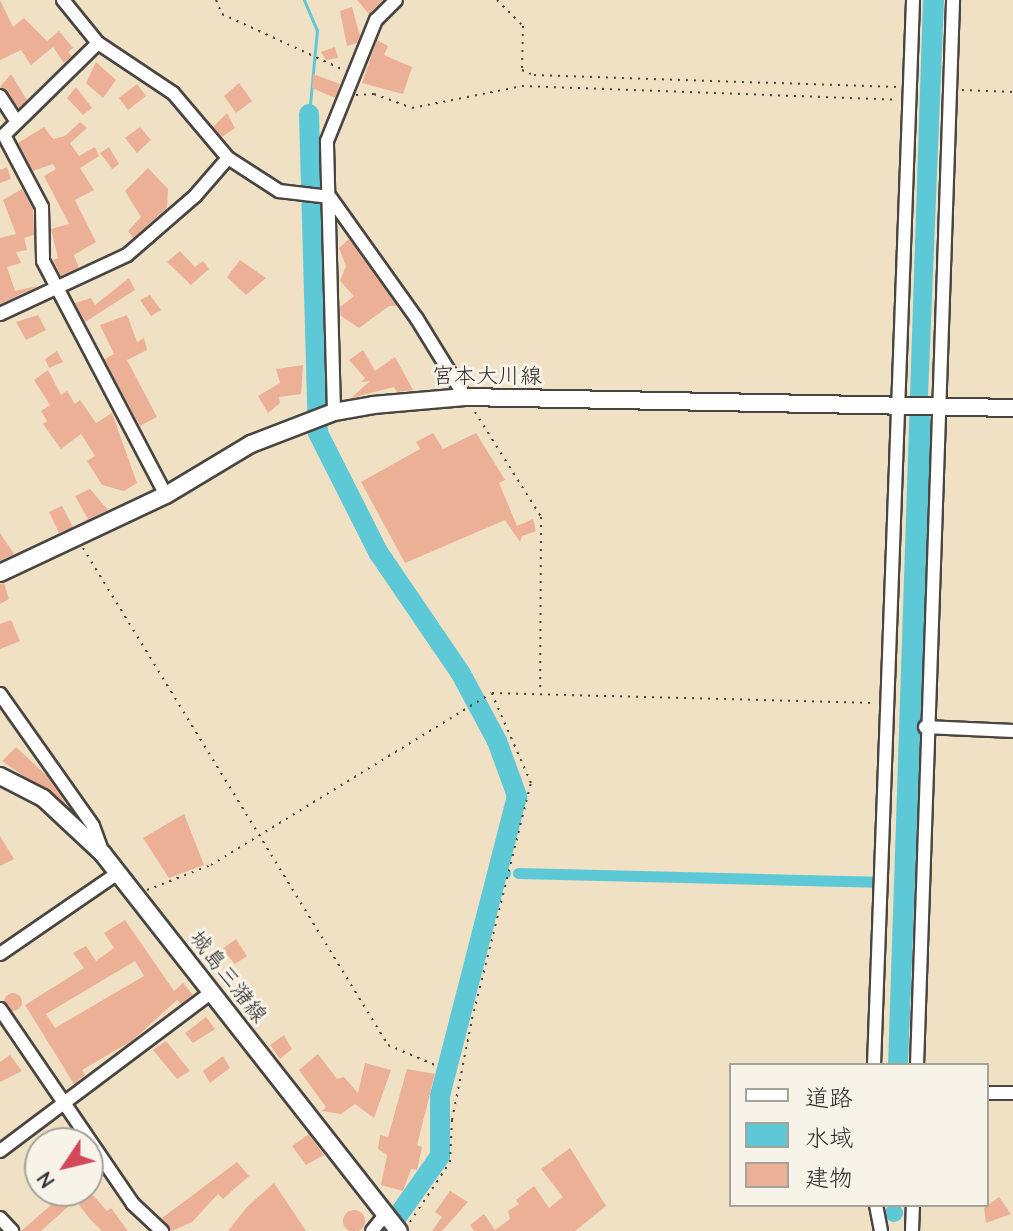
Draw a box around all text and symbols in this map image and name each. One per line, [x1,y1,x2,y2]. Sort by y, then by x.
street label: 宮本大川線 [432,364,542,390]
street label: 城島三潴線 [184,926,272,1028]
legend [729,1063,989,1207]
text: 道路 [805,1084,853,1112]
text: 水域 [805,1124,853,1152]
north arrow [24,1127,104,1207]
text: 建物 [805,1164,853,1192]
text: N [31,1166,61,1193]

